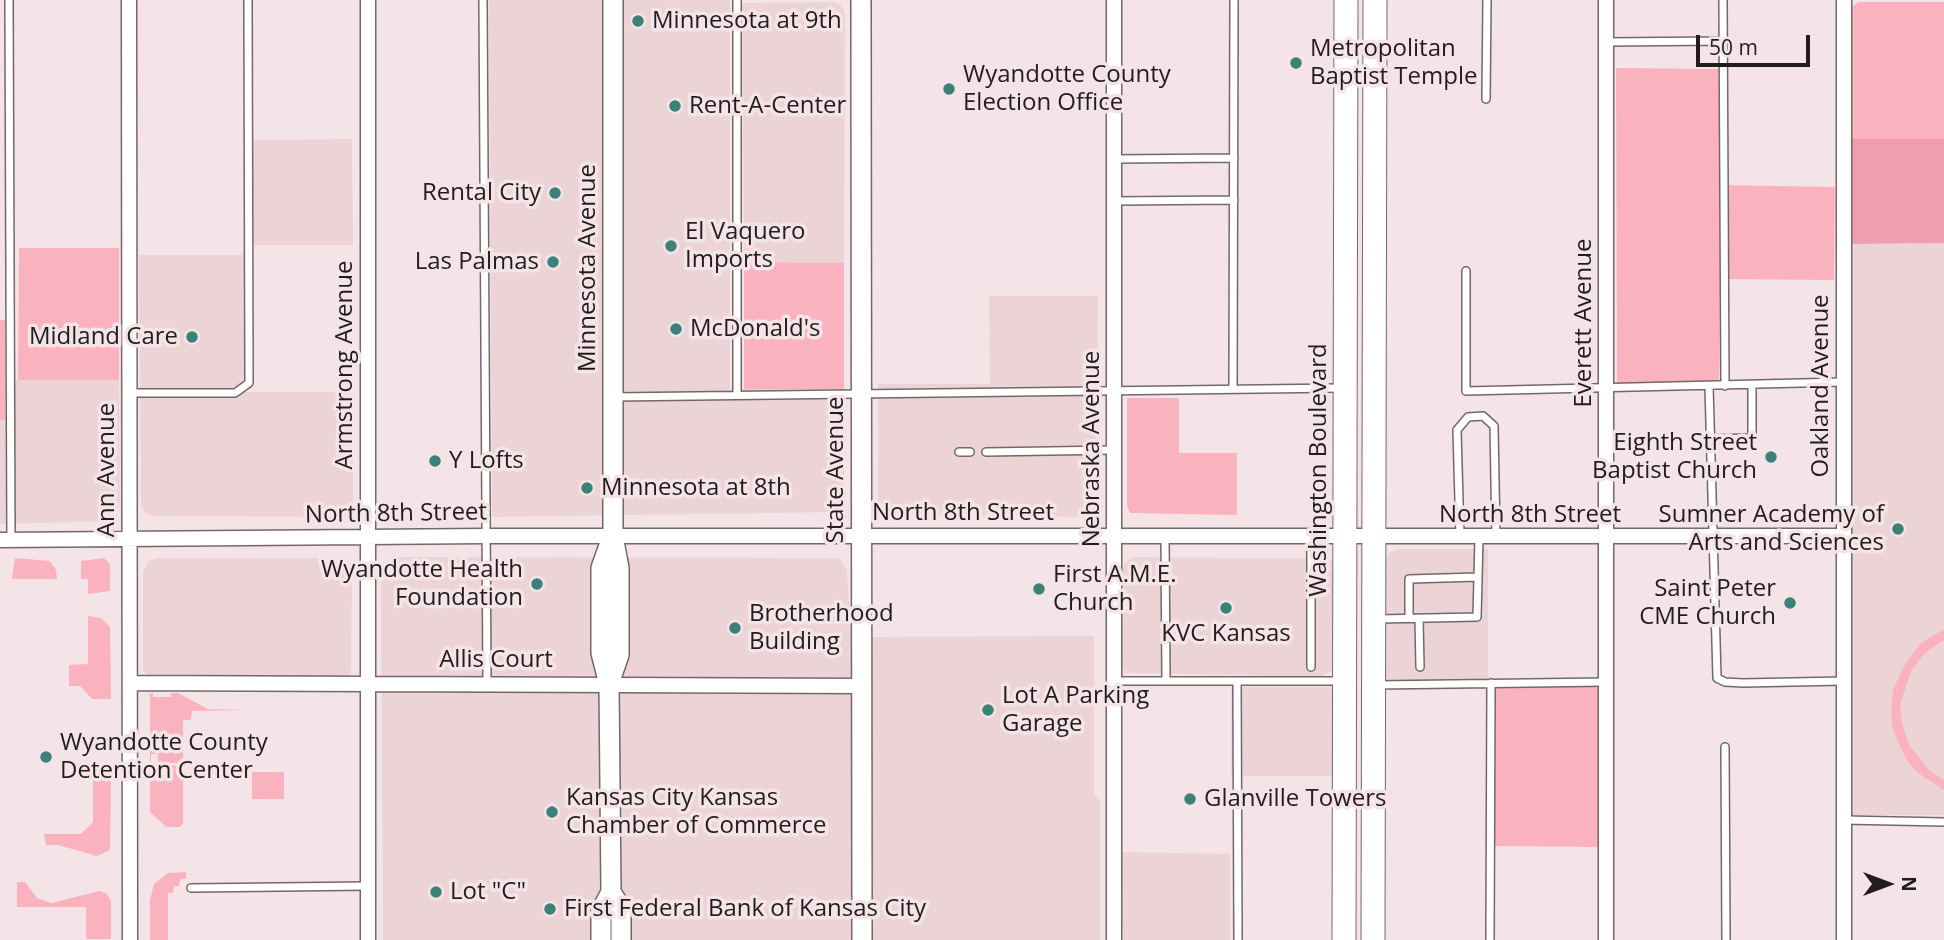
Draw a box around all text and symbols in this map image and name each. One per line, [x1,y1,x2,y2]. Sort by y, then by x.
place label: Minnesota at 9th [652,7,842,35]
marker: Minnesota at 9th [630,13,646,29]
scale bar [1699,21,1813,65]
text: 50 m [1709,33,1758,61]
place label: Metropolitan Baptist Temple [1310,35,1477,91]
marker: Metropolitan Baptist Temple [1288,55,1304,71]
place label: Wyandotte County Election Office [963,61,1171,117]
marker: Wyandotte County Election Office [941,81,957,97]
place label: Rent-A-Center [689,92,846,120]
marker: Rent-A-Center [667,98,683,114]
street label: Minnesota Avenue [574,164,602,372]
place label: Rental City [422,179,541,207]
marker: Rental City [547,185,563,201]
place label: El Vaquero Imports [685,218,805,274]
marker: El Vaquero Imports [663,238,679,254]
street label: Everett Avenue [1570,239,1598,407]
place label: Las Palmas [415,248,539,276]
marker: Las Palmas [545,254,561,270]
street label: Armstrong Avenue [331,261,359,469]
street label: Oakland Avenue [1807,294,1835,478]
place label: McDonald's [690,315,820,343]
marker: McDonald's [668,321,684,337]
place label: Midland Care [29,323,178,351]
marker: Midland Care [184,329,200,345]
street label: Washington Boulevard [1305,343,1333,597]
street label: Nebraska Avenue [1078,351,1106,547]
street label: State Avenue [822,397,850,543]
street label: Ann Avenue [93,403,121,537]
place label: Eighth Street Baptist Church [1592,429,1757,485]
place label: Y Lofts [449,447,524,475]
marker: Eighth Street Baptist Church [1763,449,1779,465]
marker: Y Lofts [427,453,443,469]
place label: Minnesota at 8th [601,474,791,502]
marker: Minnesota at 8th [579,480,595,496]
street label: North 8th Street [305,498,487,530]
street label: North 8th Street [872,499,1054,527]
street label: North 8th Street [1439,501,1621,529]
place label: Sumner Academy of Arts and Sciences [1659,501,1884,557]
marker: Sumner Academy of Arts and Sciences [1890,521,1906,537]
place label: Wyandotte Health Foundation [321,556,523,612]
place label: First A.M.E. Church [1053,561,1176,617]
place label: Saint Peter CME Church [1639,575,1776,631]
marker: Wyandotte Health Foundation [529,576,545,592]
marker: First A.M.E. Church [1031,581,1047,597]
marker: Saint Peter CME Church [1782,595,1798,611]
place label: Brotherhood Building [749,600,894,656]
marker: KVC Kansas [1218,600,1234,616]
marker: Brotherhood Building [727,620,743,636]
place label: KVC Kansas [1161,620,1291,648]
street label: Allis Court [439,646,553,674]
place label: Lot A Parking Garage [1002,682,1149,738]
marker: Lot A Parking Garage [980,702,996,718]
place label: Wyandotte County Detention Center [60,729,268,785]
marker: Wyandotte County Detention Center [38,749,54,765]
place label: Kansas City Kansas Chamber of Commerce [566,784,827,840]
place label: Glanville Towers [1204,785,1386,813]
marker: Glanville Towers [1182,791,1198,807]
marker: Kansas City Kansas Chamber of Commerce [544,804,560,820]
north arrow [1853,849,1923,919]
text: N [1896,876,1922,892]
place label: Lot "C" [450,878,526,906]
marker: Lot "C" [428,884,444,900]
place label: First Federal Bank of Kansas City [564,895,926,923]
marker: First Federal Bank of Kansas City [542,901,558,917]

